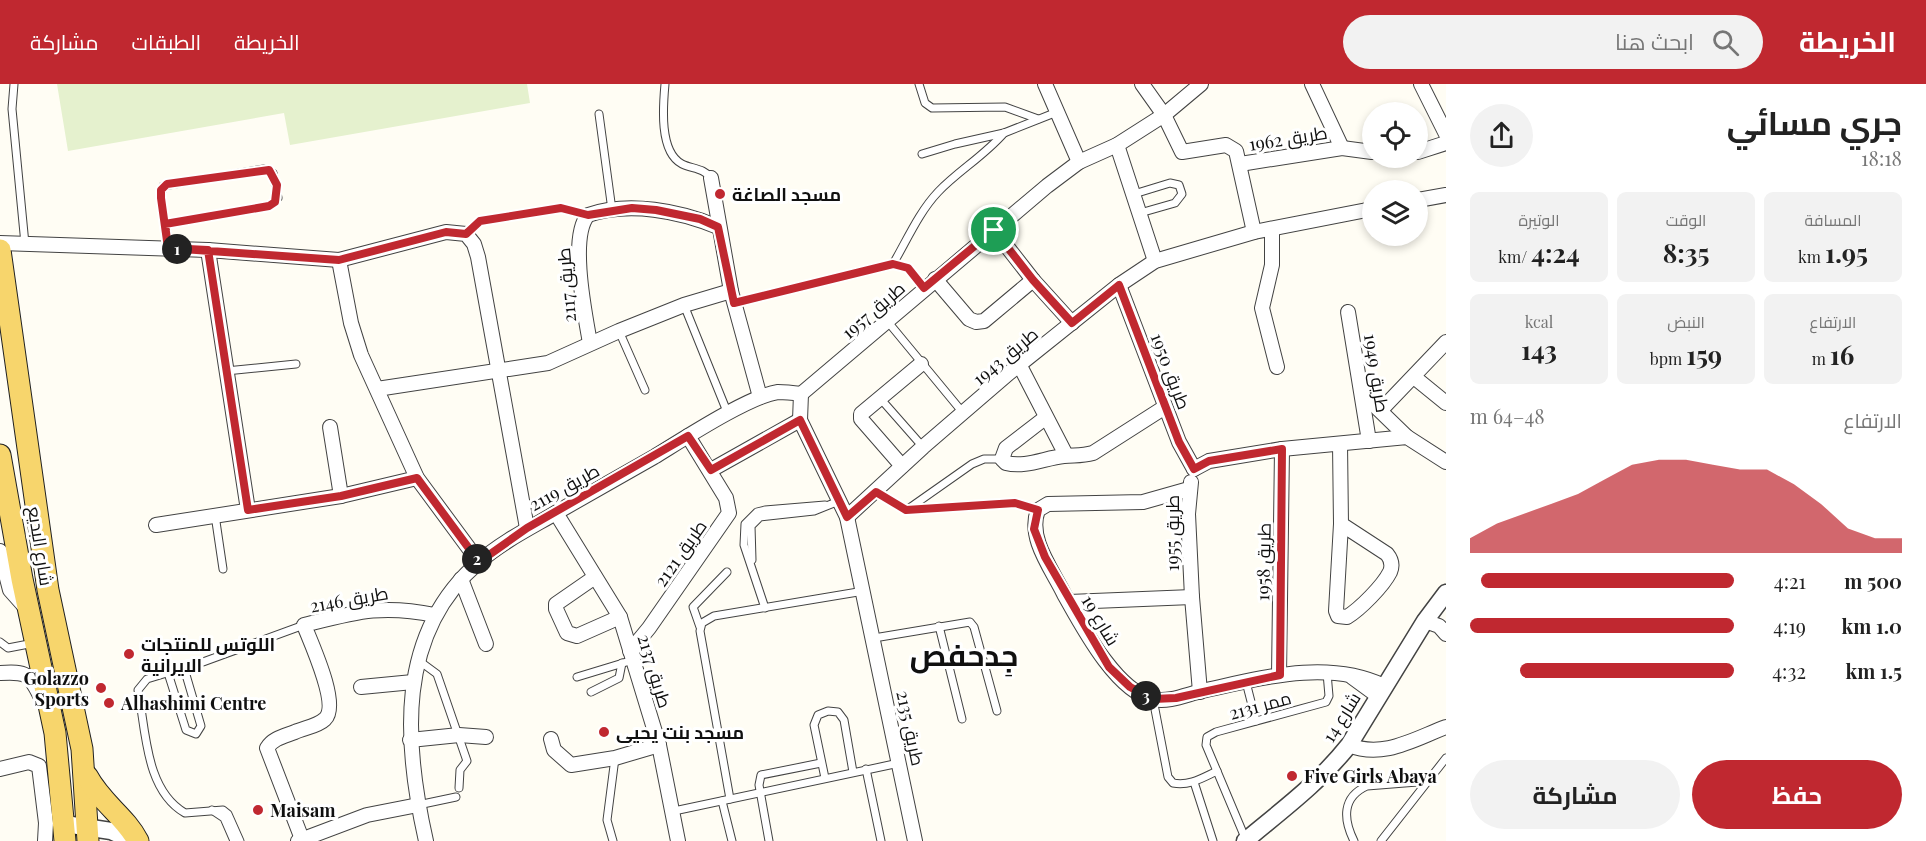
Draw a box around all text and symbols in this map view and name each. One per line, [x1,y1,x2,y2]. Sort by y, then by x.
search box [1343,15,1763,69]
text: الخريطة [1799,22,1896,59]
text: ابحث هنا [1615,26,1694,56]
icon: search [1709,26,1742,59]
text: مشاركة [30,27,99,55]
text: الطبقات [132,27,201,55]
text: الخريطة [234,27,300,55]
text: جري مسائي [1727,99,1902,143]
map controls [1362,102,1428,246]
button: locate [1362,102,1428,168]
button: share [1470,104,1533,167]
street label: طريق 1962 [1247,120,1329,157]
text: 18:18 [1861,144,1902,171]
button: layers [1362,180,1428,246]
place label: مسجد الصاغة [732,182,841,206]
marker: مسجد الصاغة [713,187,727,201]
pin [968,204,1019,255]
text: الوتيرة [1518,209,1560,230]
text: الوقت [1666,209,1706,230]
text: المسافة [1805,209,1861,230]
icon: arrive [977,213,1010,246]
pin: 1 [162,234,192,264]
text: 4:24 [1531,235,1580,270]
text: 8:35 [1663,235,1709,270]
text: 1.95 [1825,235,1868,270]
text: 1 [174,238,180,259]
text: /km [1498,246,1531,267]
text: km [1798,246,1825,267]
street label: طريق 2117 [551,247,582,323]
street label: طريق 1957 [836,276,910,345]
text: kcal [1525,311,1553,332]
text: النبض [1667,311,1705,332]
text: الارتفاع [1810,311,1856,332]
street label: طريق 1943 [967,322,1043,391]
street label: طريق 1950 [1145,329,1196,413]
street label: طريق 1949 [1358,332,1395,414]
text: 143 [1521,332,1557,367]
text: 159 [1686,337,1722,372]
text: 16 [1830,337,1854,372]
text: bpm [1650,348,1686,369]
text: m [1812,348,1830,369]
text: 48–64 m [1470,402,1545,429]
text: الارتفاع [1843,406,1902,433]
street label: طريق 2119 [525,458,604,517]
street label: طريق 1955 [1160,495,1185,571]
street label: شارع البديع [22,504,59,588]
street label: طريق 2121 [648,515,713,592]
street label: طريق 1958 [1250,523,1277,601]
pin: 2 [462,544,492,574]
text: 2 [473,548,481,569]
text: 4:21 [1774,567,1806,594]
text: 500 m [1844,567,1902,594]
street label: طريق 2146 [308,580,390,619]
street label: شارع 19 [1076,590,1125,650]
text: 4:19 [1773,612,1806,639]
text: 1.0 km [1842,612,1902,639]
street label: طريق 2137 [631,631,678,711]
place label: اللوتس للمنتجات الايرانية [141,632,275,677]
district label: جِدحفص [910,634,1018,677]
marker: اللوتس للمنتجات الايرانية [122,647,136,661]
text: 4:32 [1772,657,1806,684]
text: 1.5 km [1846,657,1902,684]
place label: Golazzo Sports [24,666,89,711]
marker: Golazzo Sports [94,681,108,695]
pin: 3 [1131,681,1161,711]
text: 3 [1142,685,1150,706]
street label: ممر 2131 [1226,685,1294,725]
street label: شارع 14 [1316,687,1367,747]
street label: طريق 2135 [890,688,931,768]
place label: Alhashimi Centre [120,691,266,715]
marker: Alhashimi Centre [102,696,116,710]
place label: مسجد بنت يحيى [616,720,744,744]
marker: مسجد بنت يحيى [597,725,611,739]
button: مشاركة [1470,760,1680,829]
button: حفظ [1692,760,1902,829]
place label: Five Girls Abaya [1304,764,1438,788]
marker: Five Girls Abaya [1285,769,1299,783]
place label: Maisam [270,798,336,822]
marker: Maisam [251,803,265,817]

